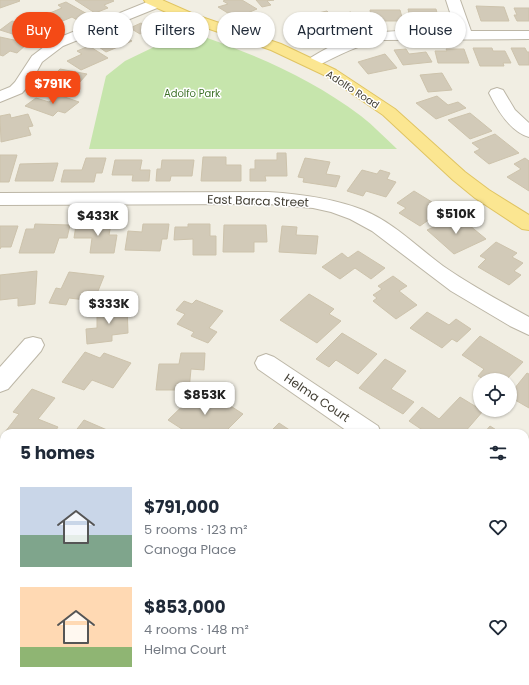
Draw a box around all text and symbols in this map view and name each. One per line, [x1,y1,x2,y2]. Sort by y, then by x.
chip: Buy [12,12,65,48]
chip: Rent [73,12,133,48]
chip: Filters [141,12,209,48]
chip: New [217,12,275,48]
chip: Apartment [283,12,387,48]
chip: House [395,12,466,48]
street label: Adolfo Road [323,67,382,112]
pin: $791K [25,71,81,105]
text: $791K [34,74,72,93]
park label: Adolfo Park [164,86,221,101]
street label: East Barca Street [207,190,309,211]
pin: $510K [428,201,484,235]
pin: $433K [70,203,126,237]
text: $510K [436,204,476,223]
text: $433K [77,206,119,225]
pin: $333K [81,291,137,325]
text: $333K [88,294,130,313]
street label: Helma Court [281,369,353,426]
map controls [473,373,517,417]
button: locate [473,373,517,417]
pin: $853K [177,382,233,416]
text: $853K [184,385,226,404]
text: 5 homes [20,441,95,465]
icon: filters [487,442,509,464]
text: $791,000 [144,495,219,519]
icon: home [52,503,100,551]
icon: heart [487,516,509,538]
text: 5 rooms · 123 m² [144,520,247,539]
text: Canoga Place [144,540,236,559]
text: $853,000 [144,595,226,619]
icon: home [52,603,100,651]
icon: heart [487,616,509,638]
text: 4 rooms · 148 m² [144,620,249,639]
text: Helma Court [144,640,226,659]

